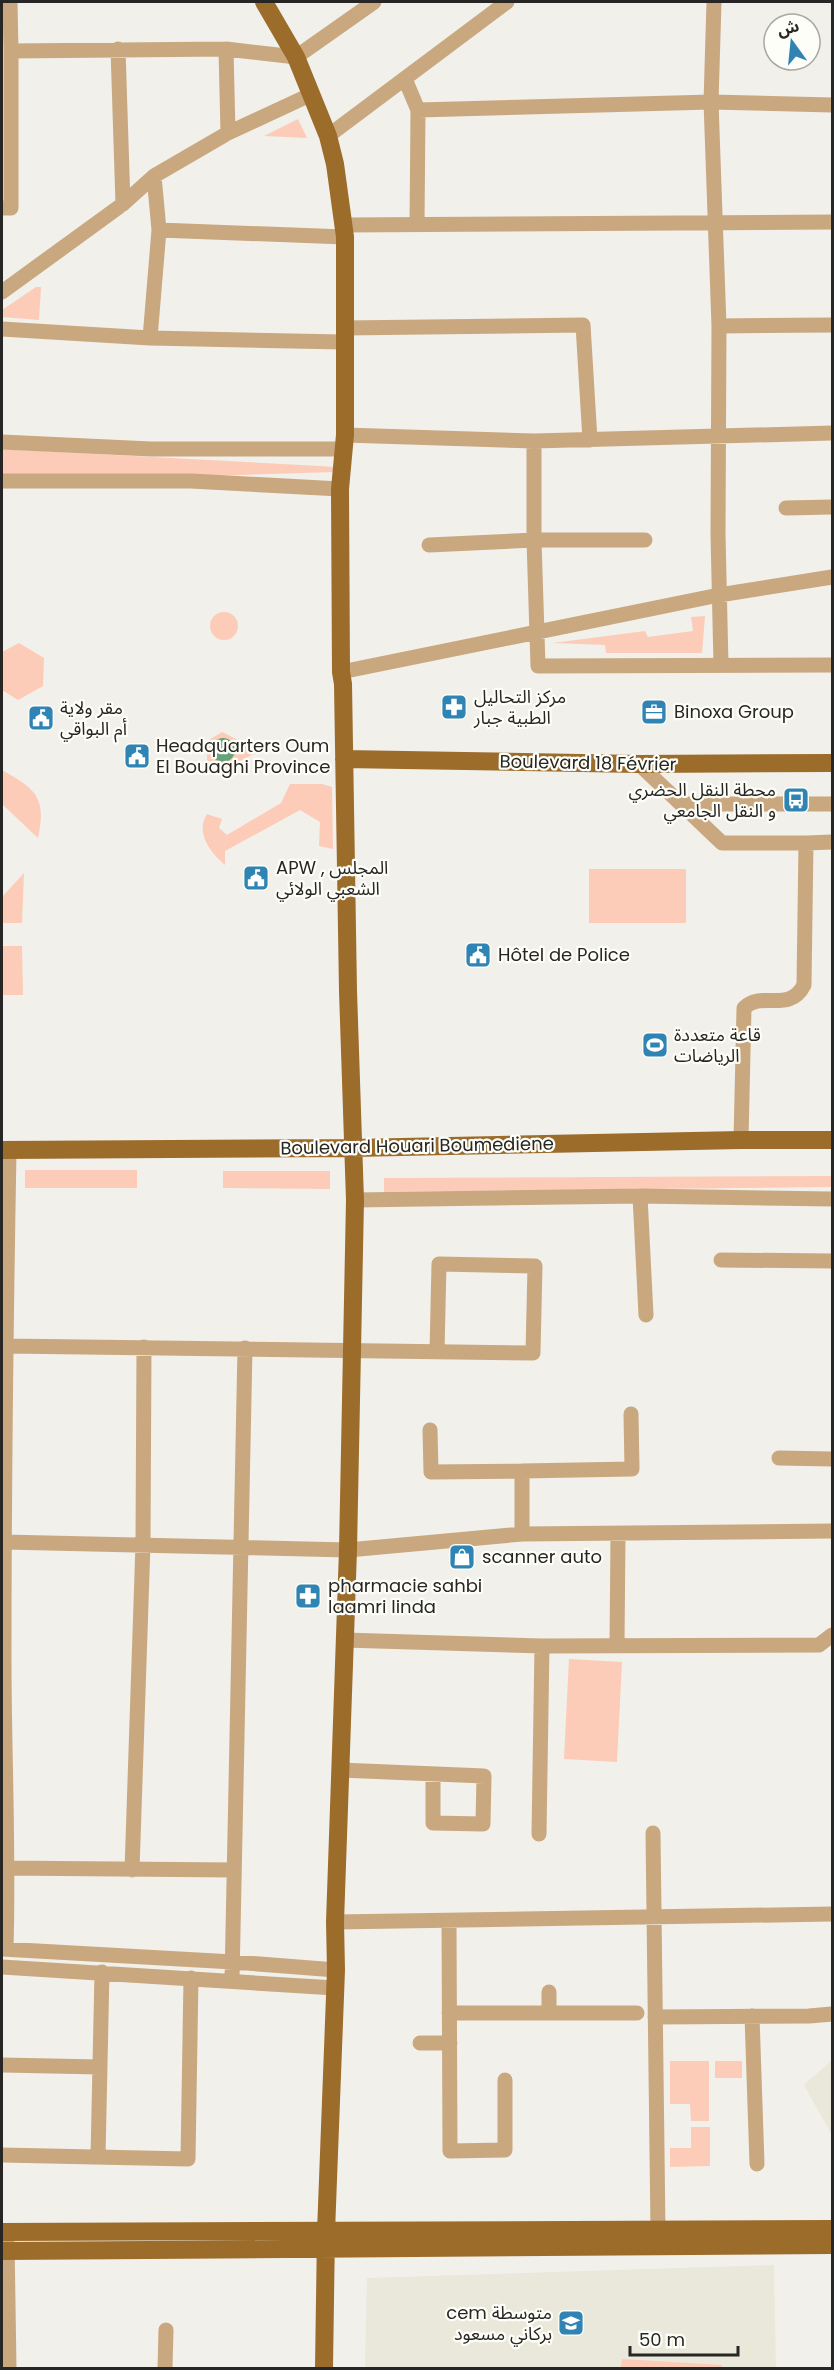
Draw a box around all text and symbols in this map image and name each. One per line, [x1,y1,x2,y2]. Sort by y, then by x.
north arrow [762,12,822,72]
text: ش [775,14,802,42]
place label: مركز التحاليل الطبية جبار [473,684,566,730]
pharmacy icon: مركز التحاليل الطبية جبار [439,692,469,722]
place label: مقر ولاية أم البواقي [60,695,127,743]
office icon: Binoxa Group [639,697,669,727]
place label: Binoxa Group [674,699,794,724]
public building icon: مقر ولاية أم البواقي [26,703,56,733]
place label: Headquarters Oum El Bouaghi Province [156,733,330,779]
public building icon: Headquarters Oum El Bouaghi Province [122,741,152,771]
street label: Boulevard 18 Février [499,748,677,777]
place label: محطة النقل الحضري و النقل الجامعي [628,777,776,824]
bus stop icon: محطة النقل الحضري و النقل الجامعي [781,785,811,815]
place label: APW , المجلس الشعبي الولائي [276,855,388,902]
public building icon: APW , المجلس الشعبي الولائي [241,863,271,893]
public building icon: Hôtel de Police [463,940,493,970]
place label: Hôtel de Police [498,942,630,967]
place label: قاعة متعددة الرياضات [674,1022,761,1068]
sports icon: قاعة متعددة الرياضات [640,1030,670,1060]
street label: Boulevard Houari Boumediene [280,1131,554,1160]
shop icon: scanner auto [447,1542,477,1572]
place label: scanner auto [482,1544,602,1569]
place label: pharmacie sahbi laamri linda [328,1573,482,1619]
pharmacy icon: pharmacie sahbi laamri linda [293,1581,323,1611]
place label: cem متوسطة بركاني مسعود [446,2300,552,2347]
school or university icon: cem متوسطة بركاني مسعود [556,2308,586,2338]
scale bar [630,2319,738,2357]
text: 50 m [639,2327,685,2352]

